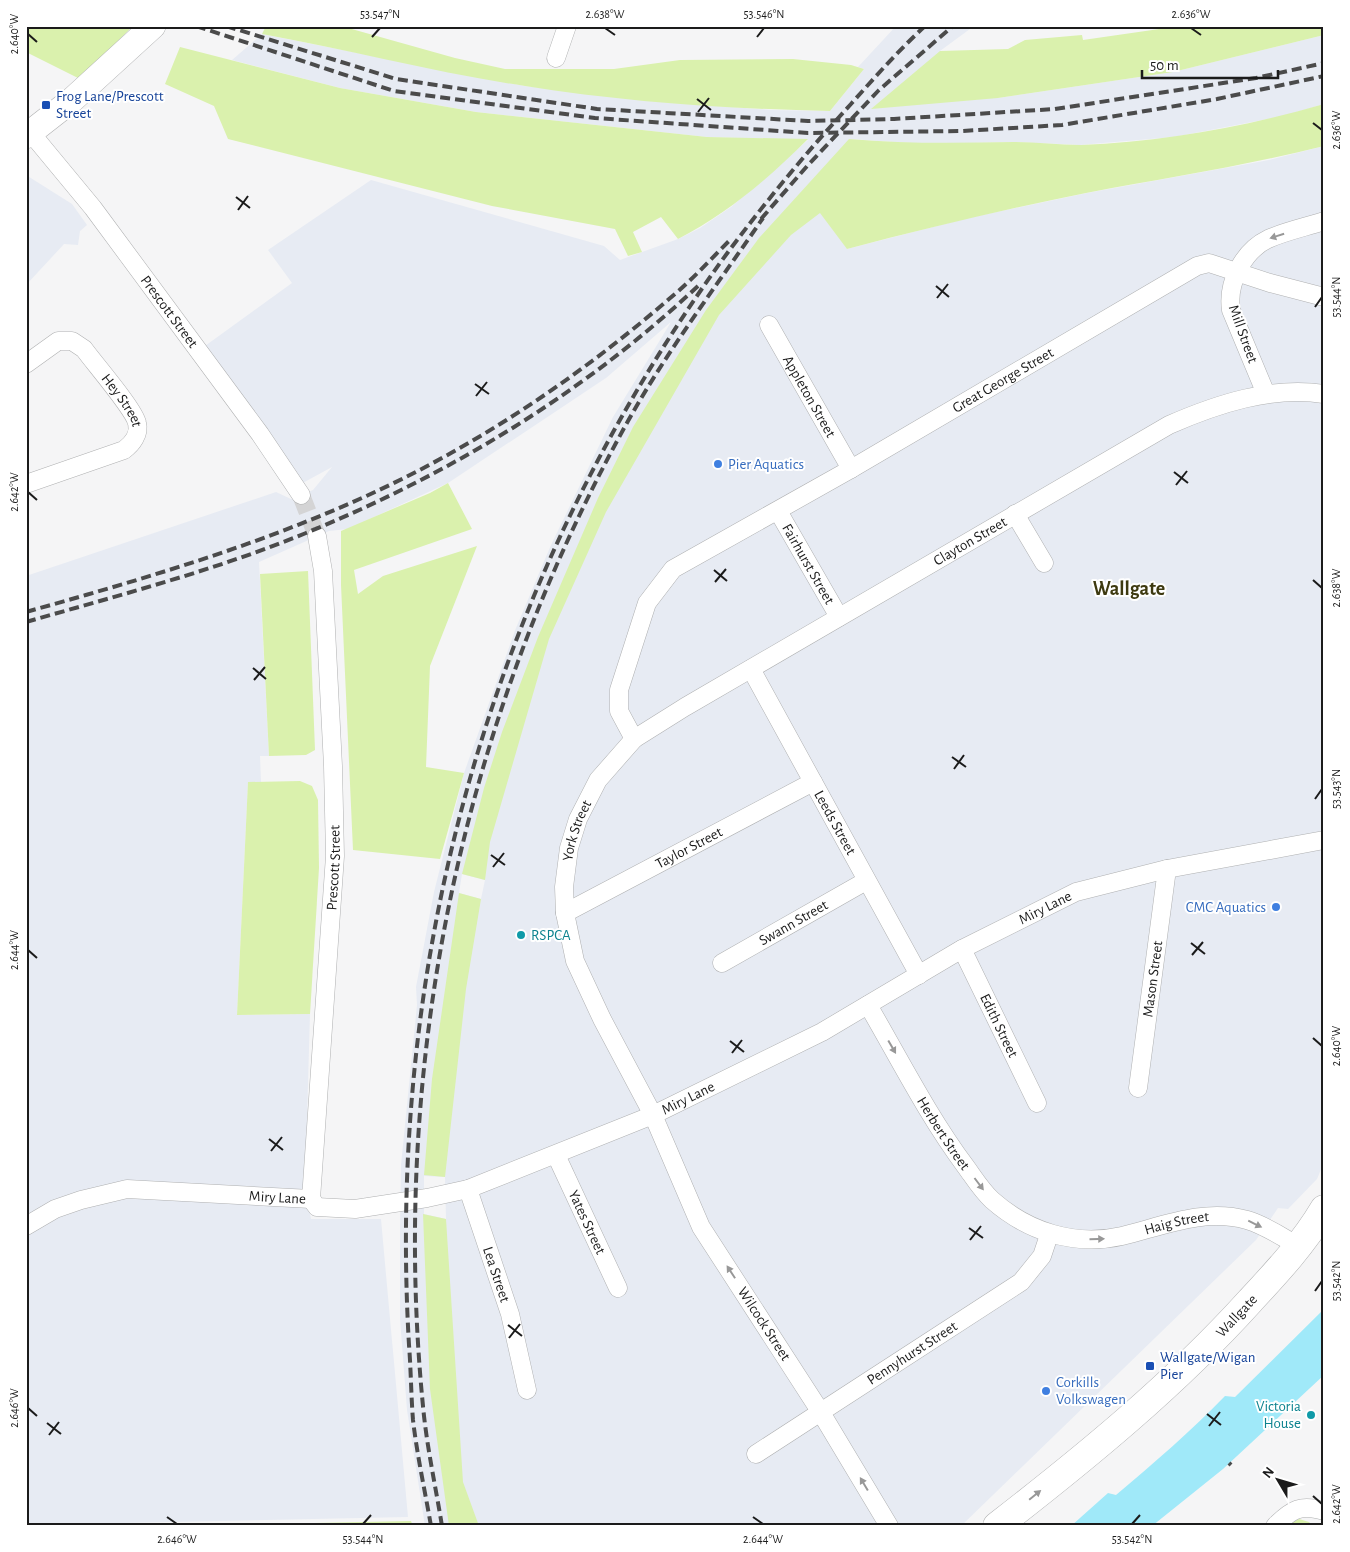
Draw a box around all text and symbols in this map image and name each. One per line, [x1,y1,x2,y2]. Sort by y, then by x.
text: 53.547°N [360,8,400,20]
text: 2.638°W [586,8,625,20]
text: 53.546°N [744,8,784,20]
text: 2.636°W [1172,8,1211,20]
text: 2.640°W [8,14,20,54]
scale bar [1142,48,1279,80]
text: 50 m [1150,58,1179,73]
place label: Frog Lane/Prescott Street [56,89,164,121]
marker: Frog Lane/Prescott Street [40,99,52,111]
text: 2.636°W [1330,110,1342,149]
one-way arrow [1270,233,1285,241]
street label: Prescott Street [138,273,201,351]
text: 53.544°N [1330,277,1342,317]
street label: Mill Street [1226,303,1260,365]
street label: Great George Street [950,344,1056,415]
street label: Appleton Street [780,353,839,440]
street label: Hey Street [99,371,145,428]
place label: Pier Aquatics [728,457,804,472]
marker: Pier Aquatics [712,458,724,470]
text: 2.642°W [8,472,20,512]
street label: Clayton Street [931,514,1009,568]
street label: Fairhurst Street [779,521,837,607]
text: 2.638°W [1330,568,1342,607]
district label: Wallgate [1093,579,1165,599]
text: 53.543°N [1330,769,1342,809]
street label: Leeds Street [812,788,859,857]
street label: York Street [560,797,594,862]
street label: Taylor Street [653,824,725,871]
street label: Prescott Street [324,825,343,911]
street label: Miry Lane [1016,888,1074,927]
street label: Swann Street [756,897,830,948]
place label: CMC Aquatics [1186,900,1266,915]
marker: CMC Aquatics [1270,901,1282,913]
place label: RSPCA [531,928,571,943]
marker: RSPCA [515,929,527,941]
text: 2.644°W [8,930,20,970]
street label: Mason Street [1140,940,1165,1018]
street label: Edith Street [977,991,1021,1060]
text: 2.640°W [1330,1026,1342,1066]
one-way arrow [888,1041,897,1054]
street label: Miry Lane [659,1079,717,1117]
street label: Herbert Street [914,1094,973,1173]
one-way arrow [974,1177,984,1191]
street label: Miry Lane [248,1188,306,1206]
street label: Yates Street [566,1188,609,1257]
street label: Haig Street [1143,1209,1210,1237]
one-way arrow [1248,1219,1263,1228]
one-way arrow [1090,1235,1106,1243]
street label: Lea Street [480,1245,513,1304]
text: 53.542°N [1330,1261,1342,1301]
one-way arrow [726,1266,735,1279]
street label: Wilcock Street [735,1285,793,1364]
street label: Wallgate [1213,1291,1260,1340]
street label: Pennyhurst Street [864,1318,960,1387]
place label: Wallgate/Wigan Pier [1160,1350,1255,1382]
marker: Wallgate/Wigan Pier [1144,1360,1156,1372]
place label: Corkills Volkswagen [1056,1375,1126,1407]
marker: Corkills Volkswagen [1040,1385,1052,1397]
text: 2.646°W [8,1388,20,1428]
place label: Victoria House [1256,1399,1301,1431]
marker: Victoria House [1305,1409,1317,1421]
north arrow [1252,1454,1302,1504]
text: N [1260,1464,1277,1481]
one-way arrow [860,1477,869,1490]
text: 2.642°W [1330,1484,1342,1524]
one-way arrow [1029,1490,1042,1501]
text: 2.646°W [157,1533,197,1545]
text: 53.544°N [343,1533,383,1545]
text: 2.644°W [743,1533,783,1545]
text: 53.542°N [1112,1533,1152,1545]

